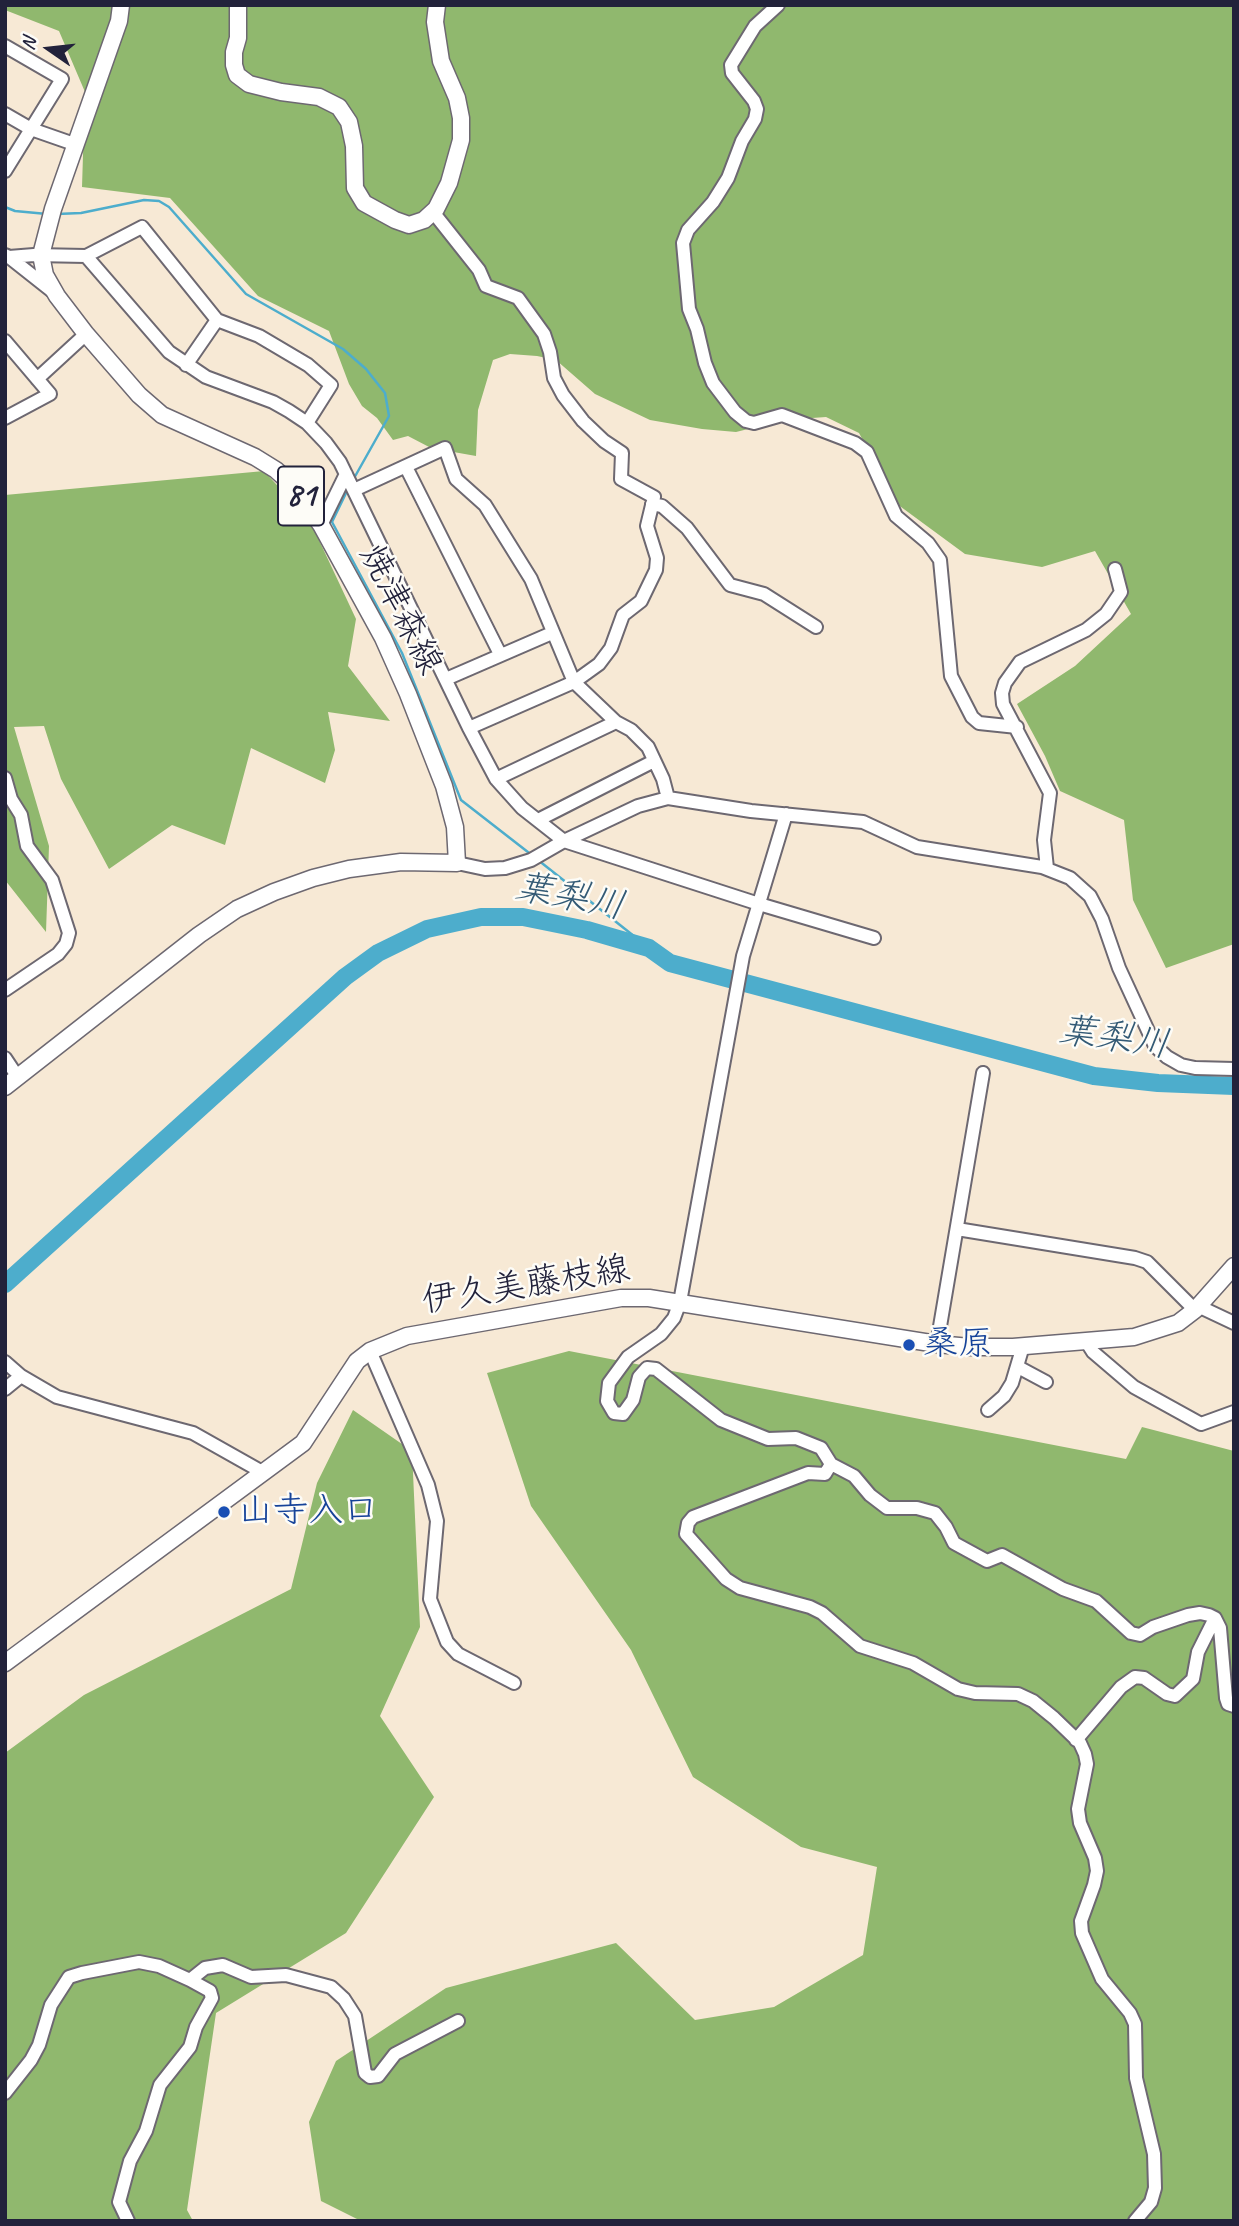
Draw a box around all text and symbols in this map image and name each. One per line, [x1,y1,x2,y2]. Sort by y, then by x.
north arrow [14,14,84,84]
text: N [16,35,42,53]
road number: 81 [278,467,324,526]
street label: 焼津森線 [350,538,450,682]
water label: 葉梨川 [511,866,629,930]
water label: 葉梨川 [1056,1009,1172,1069]
street label: 伊久美藤枝線 [419,1249,633,1323]
place label: 桑原 [923,1324,993,1366]
marker: 桑原 [901,1337,917,1353]
place label: 山寺入口 [238,1491,378,1533]
marker: 山寺入口 [216,1504,232,1520]

